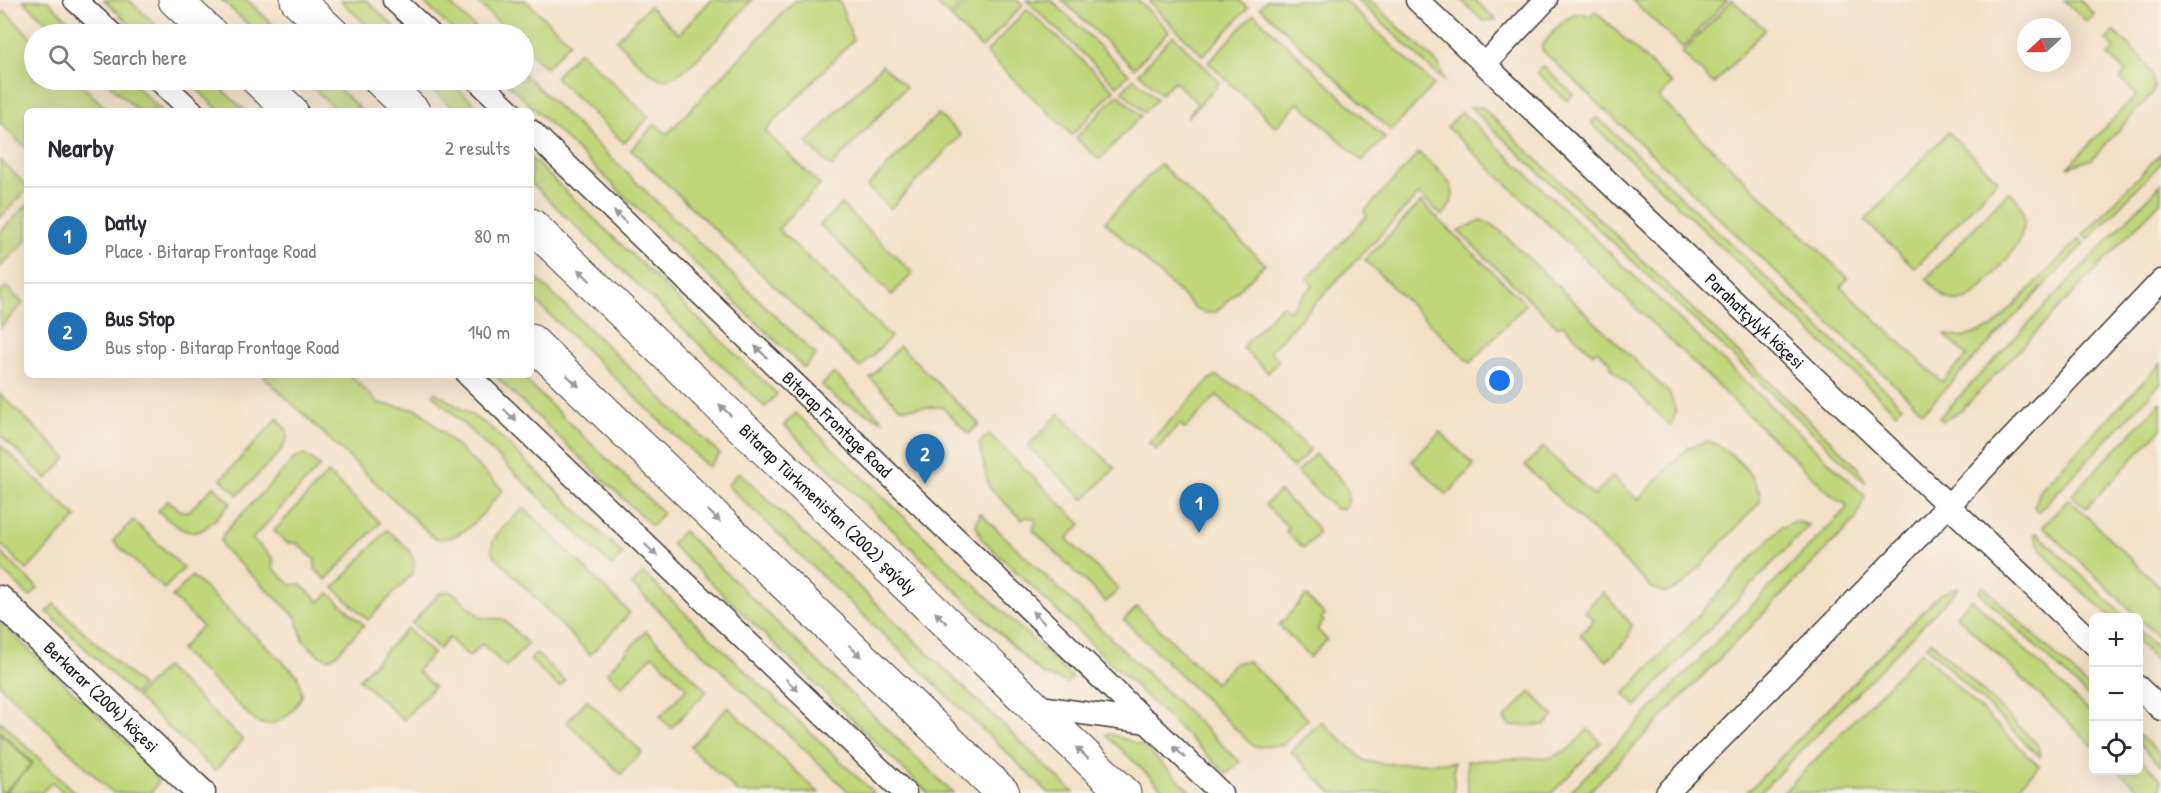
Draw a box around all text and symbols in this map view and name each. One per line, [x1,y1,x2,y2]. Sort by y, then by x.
north arrow [2017,18,2071,72]
search box [24,24,534,90]
icon: search [45,41,78,74]
text: Search here [93,42,187,72]
text: Nearby [48,130,114,165]
text: 2 results [445,134,510,161]
text: Datly [105,207,147,237]
one-way arrow [613,210,628,224]
text: 1 [64,222,71,249]
text: 80 m [474,222,510,249]
text: Place · Bitarap Frontage Road [105,237,316,264]
street label: Parahatçylyk köçesi [1700,267,1810,374]
one-way arrow [577,269,591,283]
text: Bus Stop [105,303,174,333]
text: 2 [63,318,72,345]
text: 140 m [468,318,510,345]
text: Bus stop · Bitarap Frontage Road [105,333,339,360]
one-way arrow [755,345,769,359]
street label: Bitarap Frontage Road [777,365,898,483]
your location [1485,366,1514,395]
one-way arrow [566,374,581,388]
one-way arrow [718,404,732,418]
one-way arrow [502,408,516,422]
street label: Bitarap Türkmenistan (2002) şaýoly [734,418,923,600]
pin: 2 [906,434,944,484]
pin: 1 [1180,484,1218,533]
one-way arrow [707,509,722,523]
one-way arrow [643,543,658,557]
one-way arrow [1032,611,1046,625]
one-way arrow [934,612,949,625]
map controls [2089,613,2143,775]
button: + [2089,613,2143,667]
street label: Berkarar (2004) köçesi [38,635,164,758]
one-way arrow [847,644,862,658]
button: − [2089,667,2143,721]
one-way arrow [784,678,799,692]
button: locate [2089,721,2143,775]
one-way arrow [1173,746,1187,760]
one-way arrow [1075,747,1090,760]

